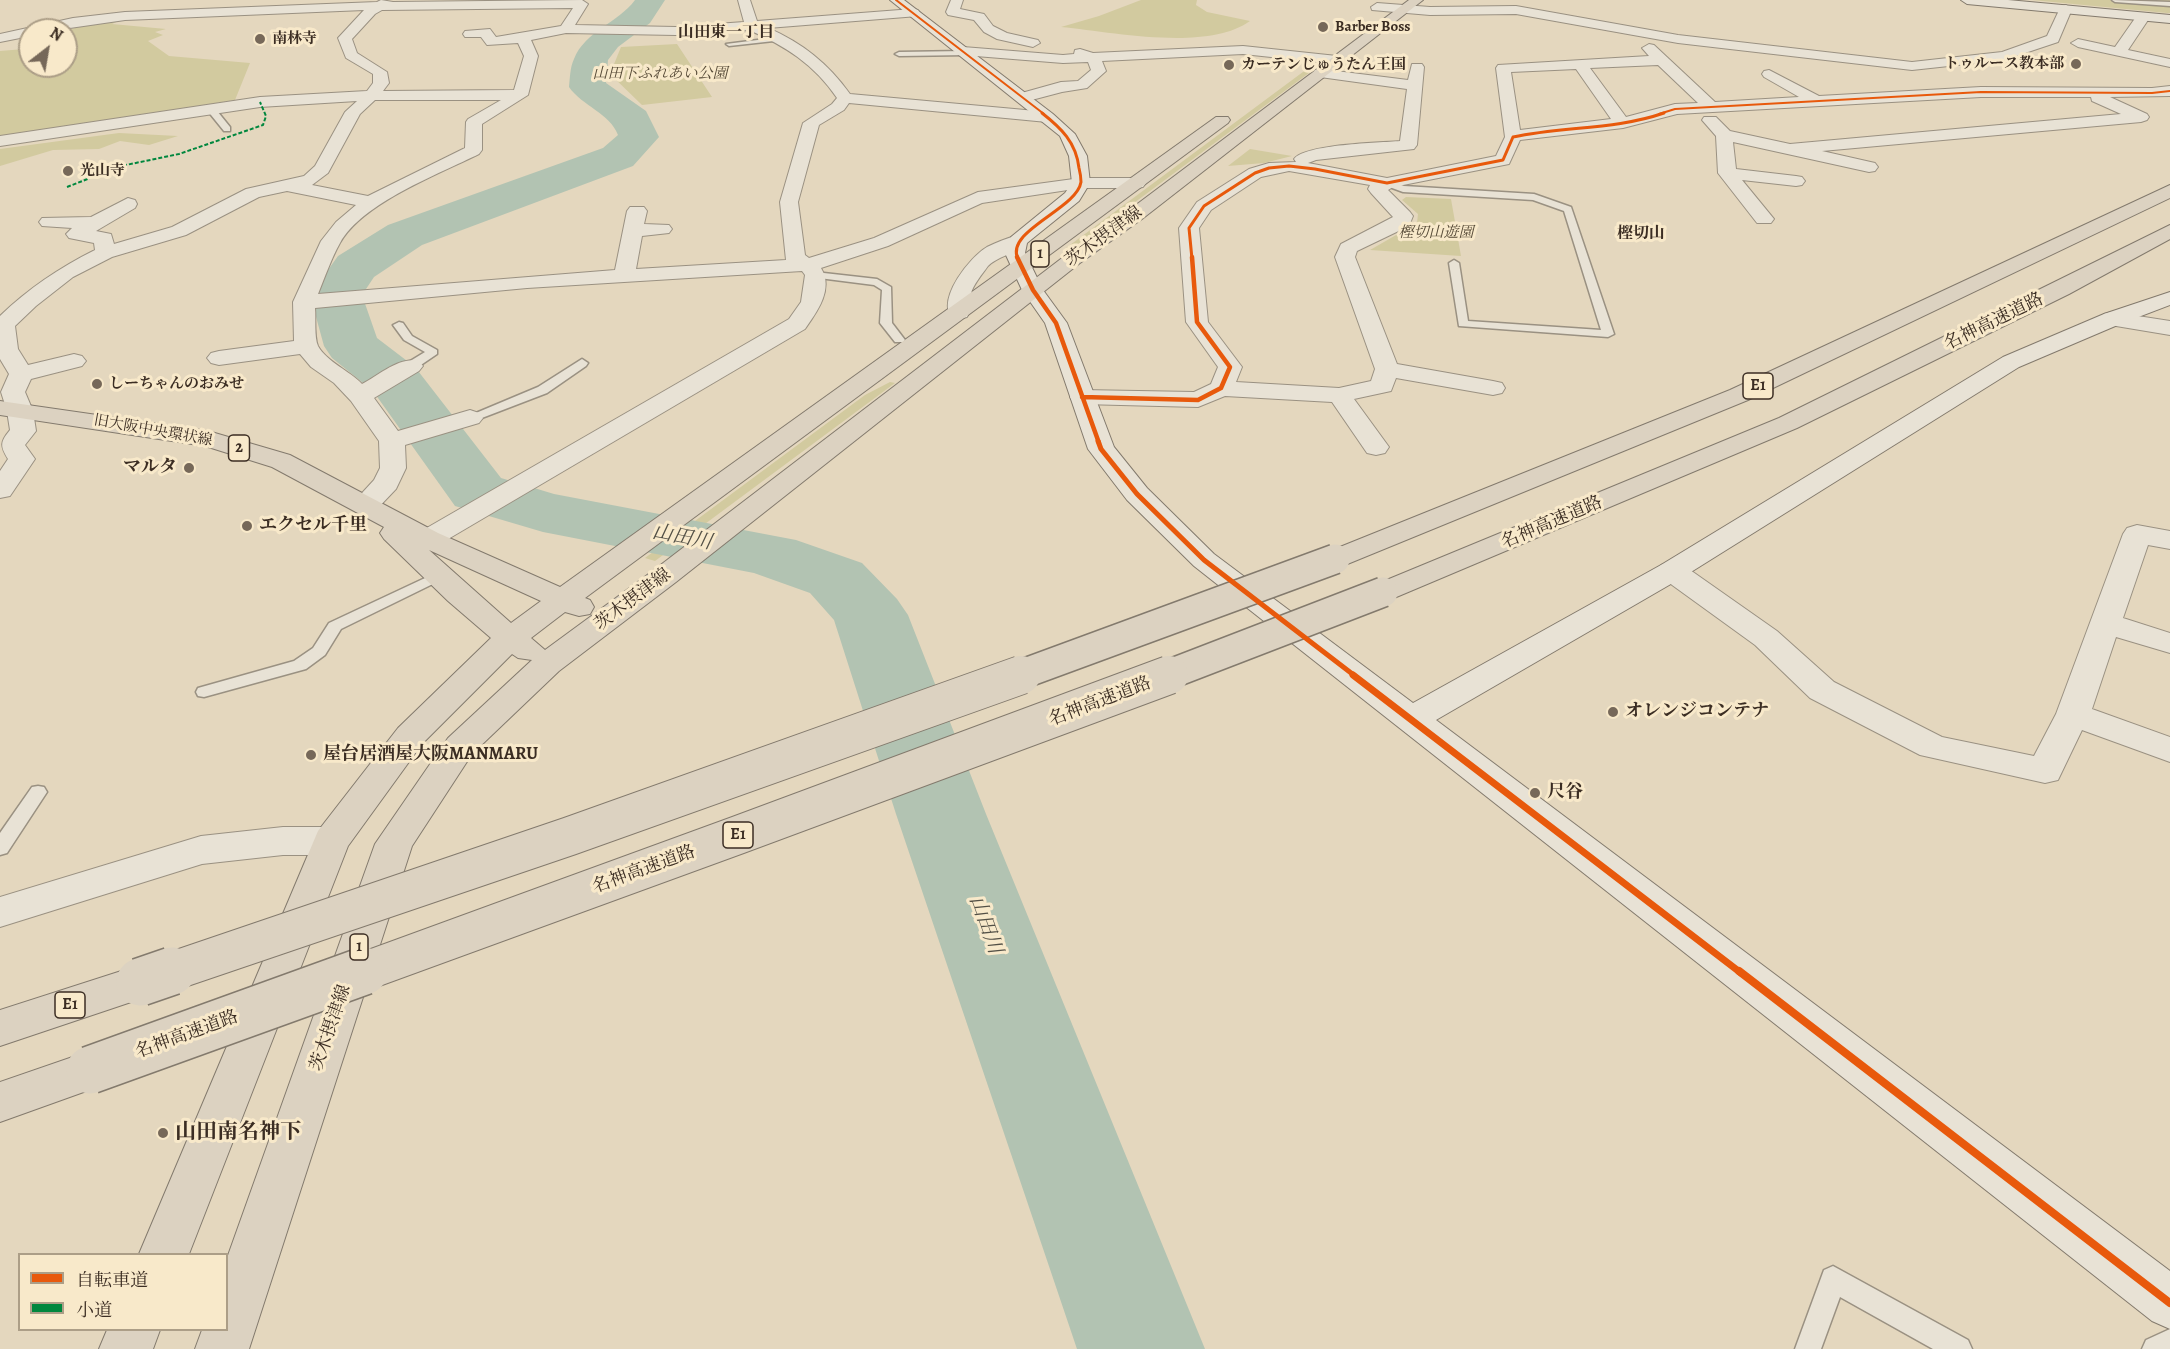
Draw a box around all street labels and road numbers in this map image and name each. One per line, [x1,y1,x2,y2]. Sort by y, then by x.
street label: 茨木摂津線 [1061,202,1147,272]
road number: 1 [1031,241,1049,267]
street label: 名神高速道路 [1941,289,2047,355]
road number: E1 [1743,373,1773,399]
street label: 旧大阪中央環状線 [92,412,214,450]
road number: 2 [228,435,250,461]
street label: 名神高速道路 [1498,492,1606,554]
street label: 茨木摂津線 [591,564,675,636]
street label: 名神高速道路 [1046,673,1154,731]
road number: E1 [723,822,753,848]
street label: 名神高速道路 [590,841,698,899]
road number: 1 [350,934,368,960]
street label: 茨木摂津線 [306,982,356,1074]
road number: E1 [55,992,85,1018]
street label: 名神高速道路 [133,1006,241,1064]

